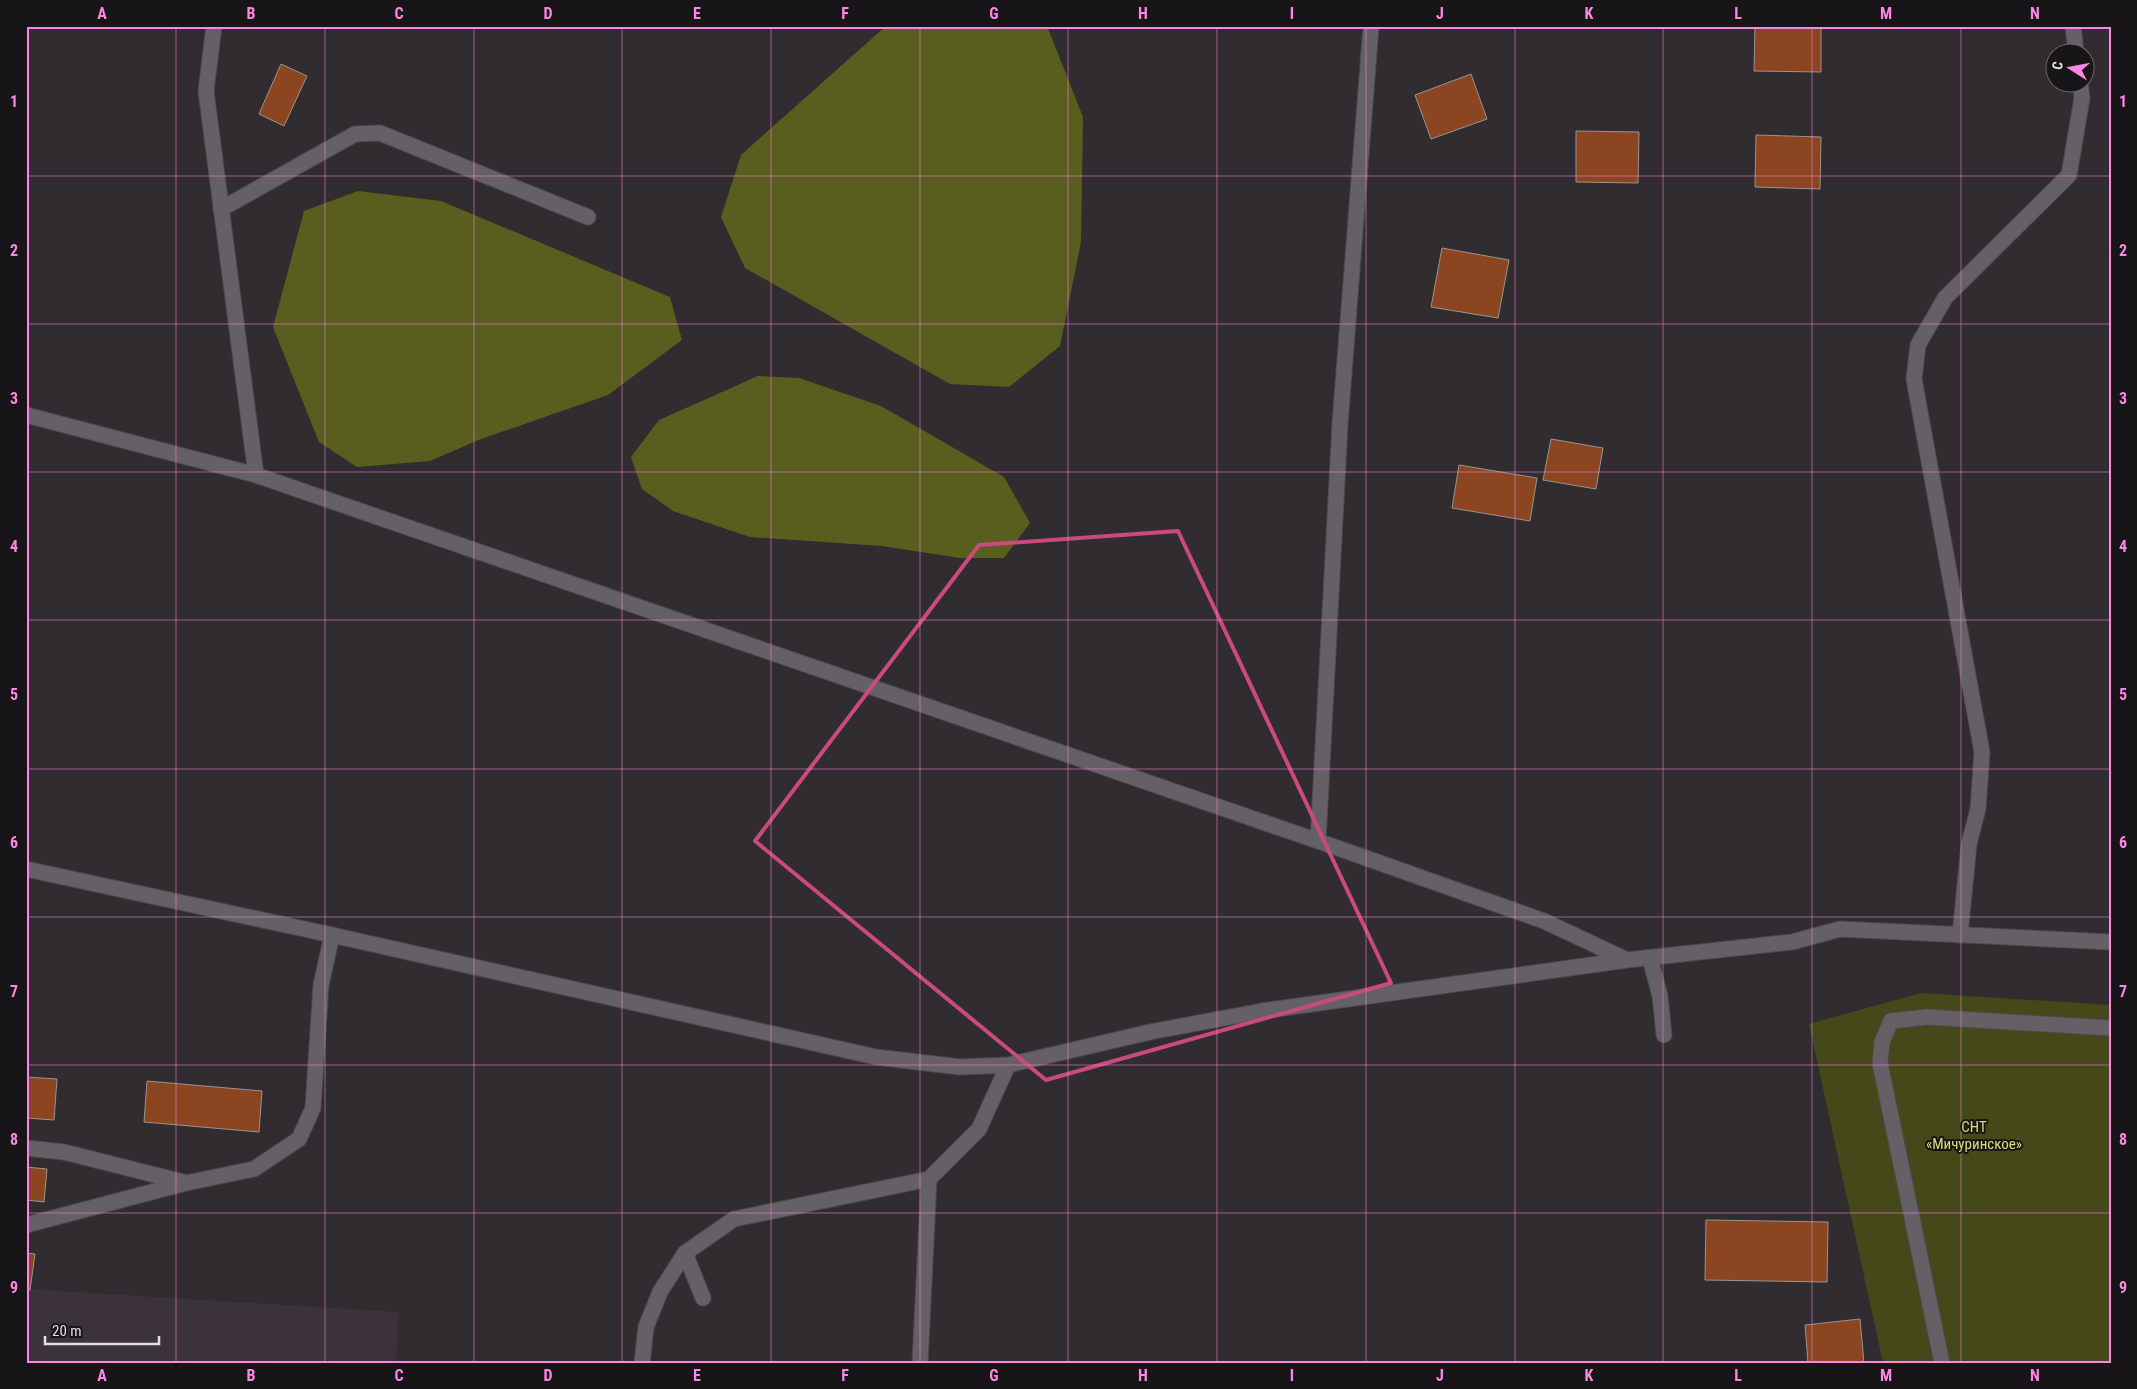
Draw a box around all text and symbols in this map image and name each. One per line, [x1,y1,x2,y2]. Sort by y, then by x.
text: A [97,4,107,23]
text: B [247,4,256,23]
text: C [394,4,404,23]
text: D [543,4,553,23]
text: E [693,4,701,23]
text: F [841,4,849,23]
text: G [989,4,999,23]
text: H [1138,4,1148,23]
text: I [1290,4,1294,23]
text: J [1436,4,1444,23]
text: K [1585,4,1594,23]
text: L [1734,4,1742,23]
text: M [1880,4,1892,23]
text: N [2030,4,2040,23]
north arrow [2044,42,2094,92]
text: С [2049,60,2066,71]
text: 1 [10,92,18,111]
text: 1 [2119,92,2127,111]
text: 2 [10,241,18,260]
text: 2 [2119,241,2127,260]
text: 3 [10,389,18,408]
text: 3 [2119,389,2127,408]
text: 4 [10,537,18,556]
text: 4 [2119,537,2127,556]
text: 5 [10,685,18,704]
text: 5 [2119,685,2127,704]
text: 6 [10,833,18,852]
text: 6 [2119,833,2127,852]
text: 7 [10,982,18,1001]
text: 7 [2119,982,2127,1001]
park label: СНТ «Мичуринское» [1926,1118,2022,1153]
text: 8 [10,1130,18,1149]
text: 8 [2119,1130,2127,1149]
text: 9 [10,1278,18,1297]
text: 9 [2119,1278,2127,1297]
scale bar [45,1314,159,1346]
text: 20 m [52,1322,82,1340]
text: A [97,1366,107,1385]
text: B [247,1366,256,1385]
text: C [394,1366,404,1385]
text: D [543,1366,553,1385]
text: E [693,1366,701,1385]
text: F [841,1366,849,1385]
text: G [989,1366,999,1385]
text: H [1138,1366,1148,1385]
text: I [1290,1366,1294,1385]
text: J [1436,1366,1444,1385]
text: K [1585,1366,1594,1385]
text: L [1734,1366,1742,1385]
text: M [1880,1366,1892,1385]
text: N [2030,1366,2040,1385]

